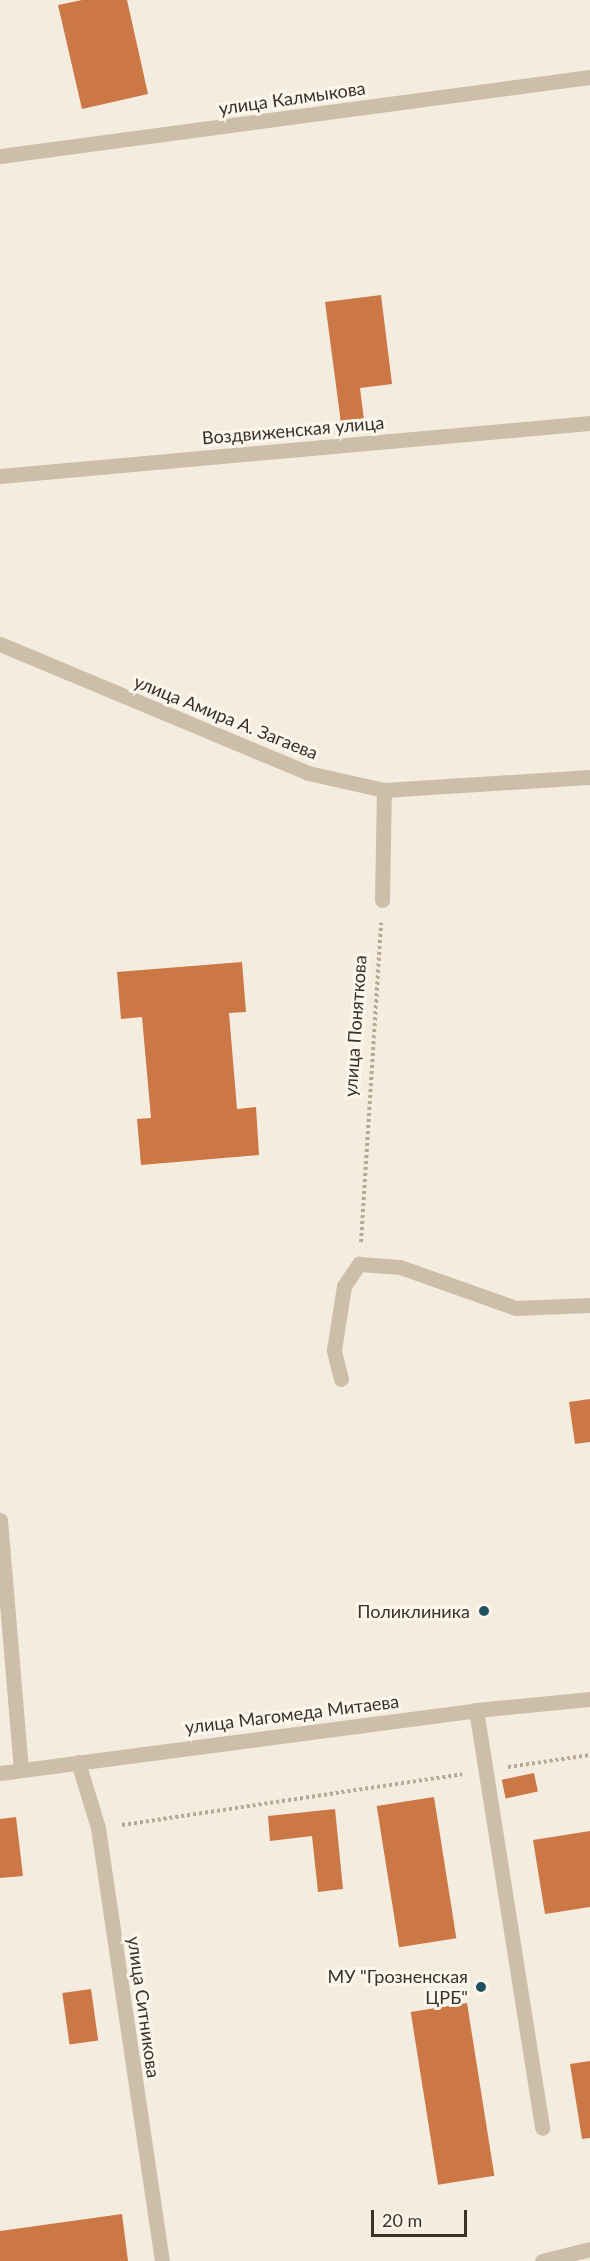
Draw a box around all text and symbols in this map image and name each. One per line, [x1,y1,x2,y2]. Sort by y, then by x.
street label: улица Калмыкова [217,77,367,119]
street label: Воздвиженская улица [201,411,385,449]
street label: улица Амира А. Загаева [131,670,321,764]
street label: улица Поняткова [339,954,371,1098]
place label: Поликлиника [357,1600,470,1622]
marker: Поликлиника [475,1602,493,1620]
street label: улица Магомеда Митаева [184,1690,400,1738]
street label: улица Ситникова [123,1935,165,2079]
place label: МУ "Грозненская ЦРБ" [327,1966,468,2008]
marker: МУ "Грозненская ЦРБ" [472,1978,490,1996]
scale bar [374,2198,470,2236]
text: 20 m [382,2209,422,2231]

